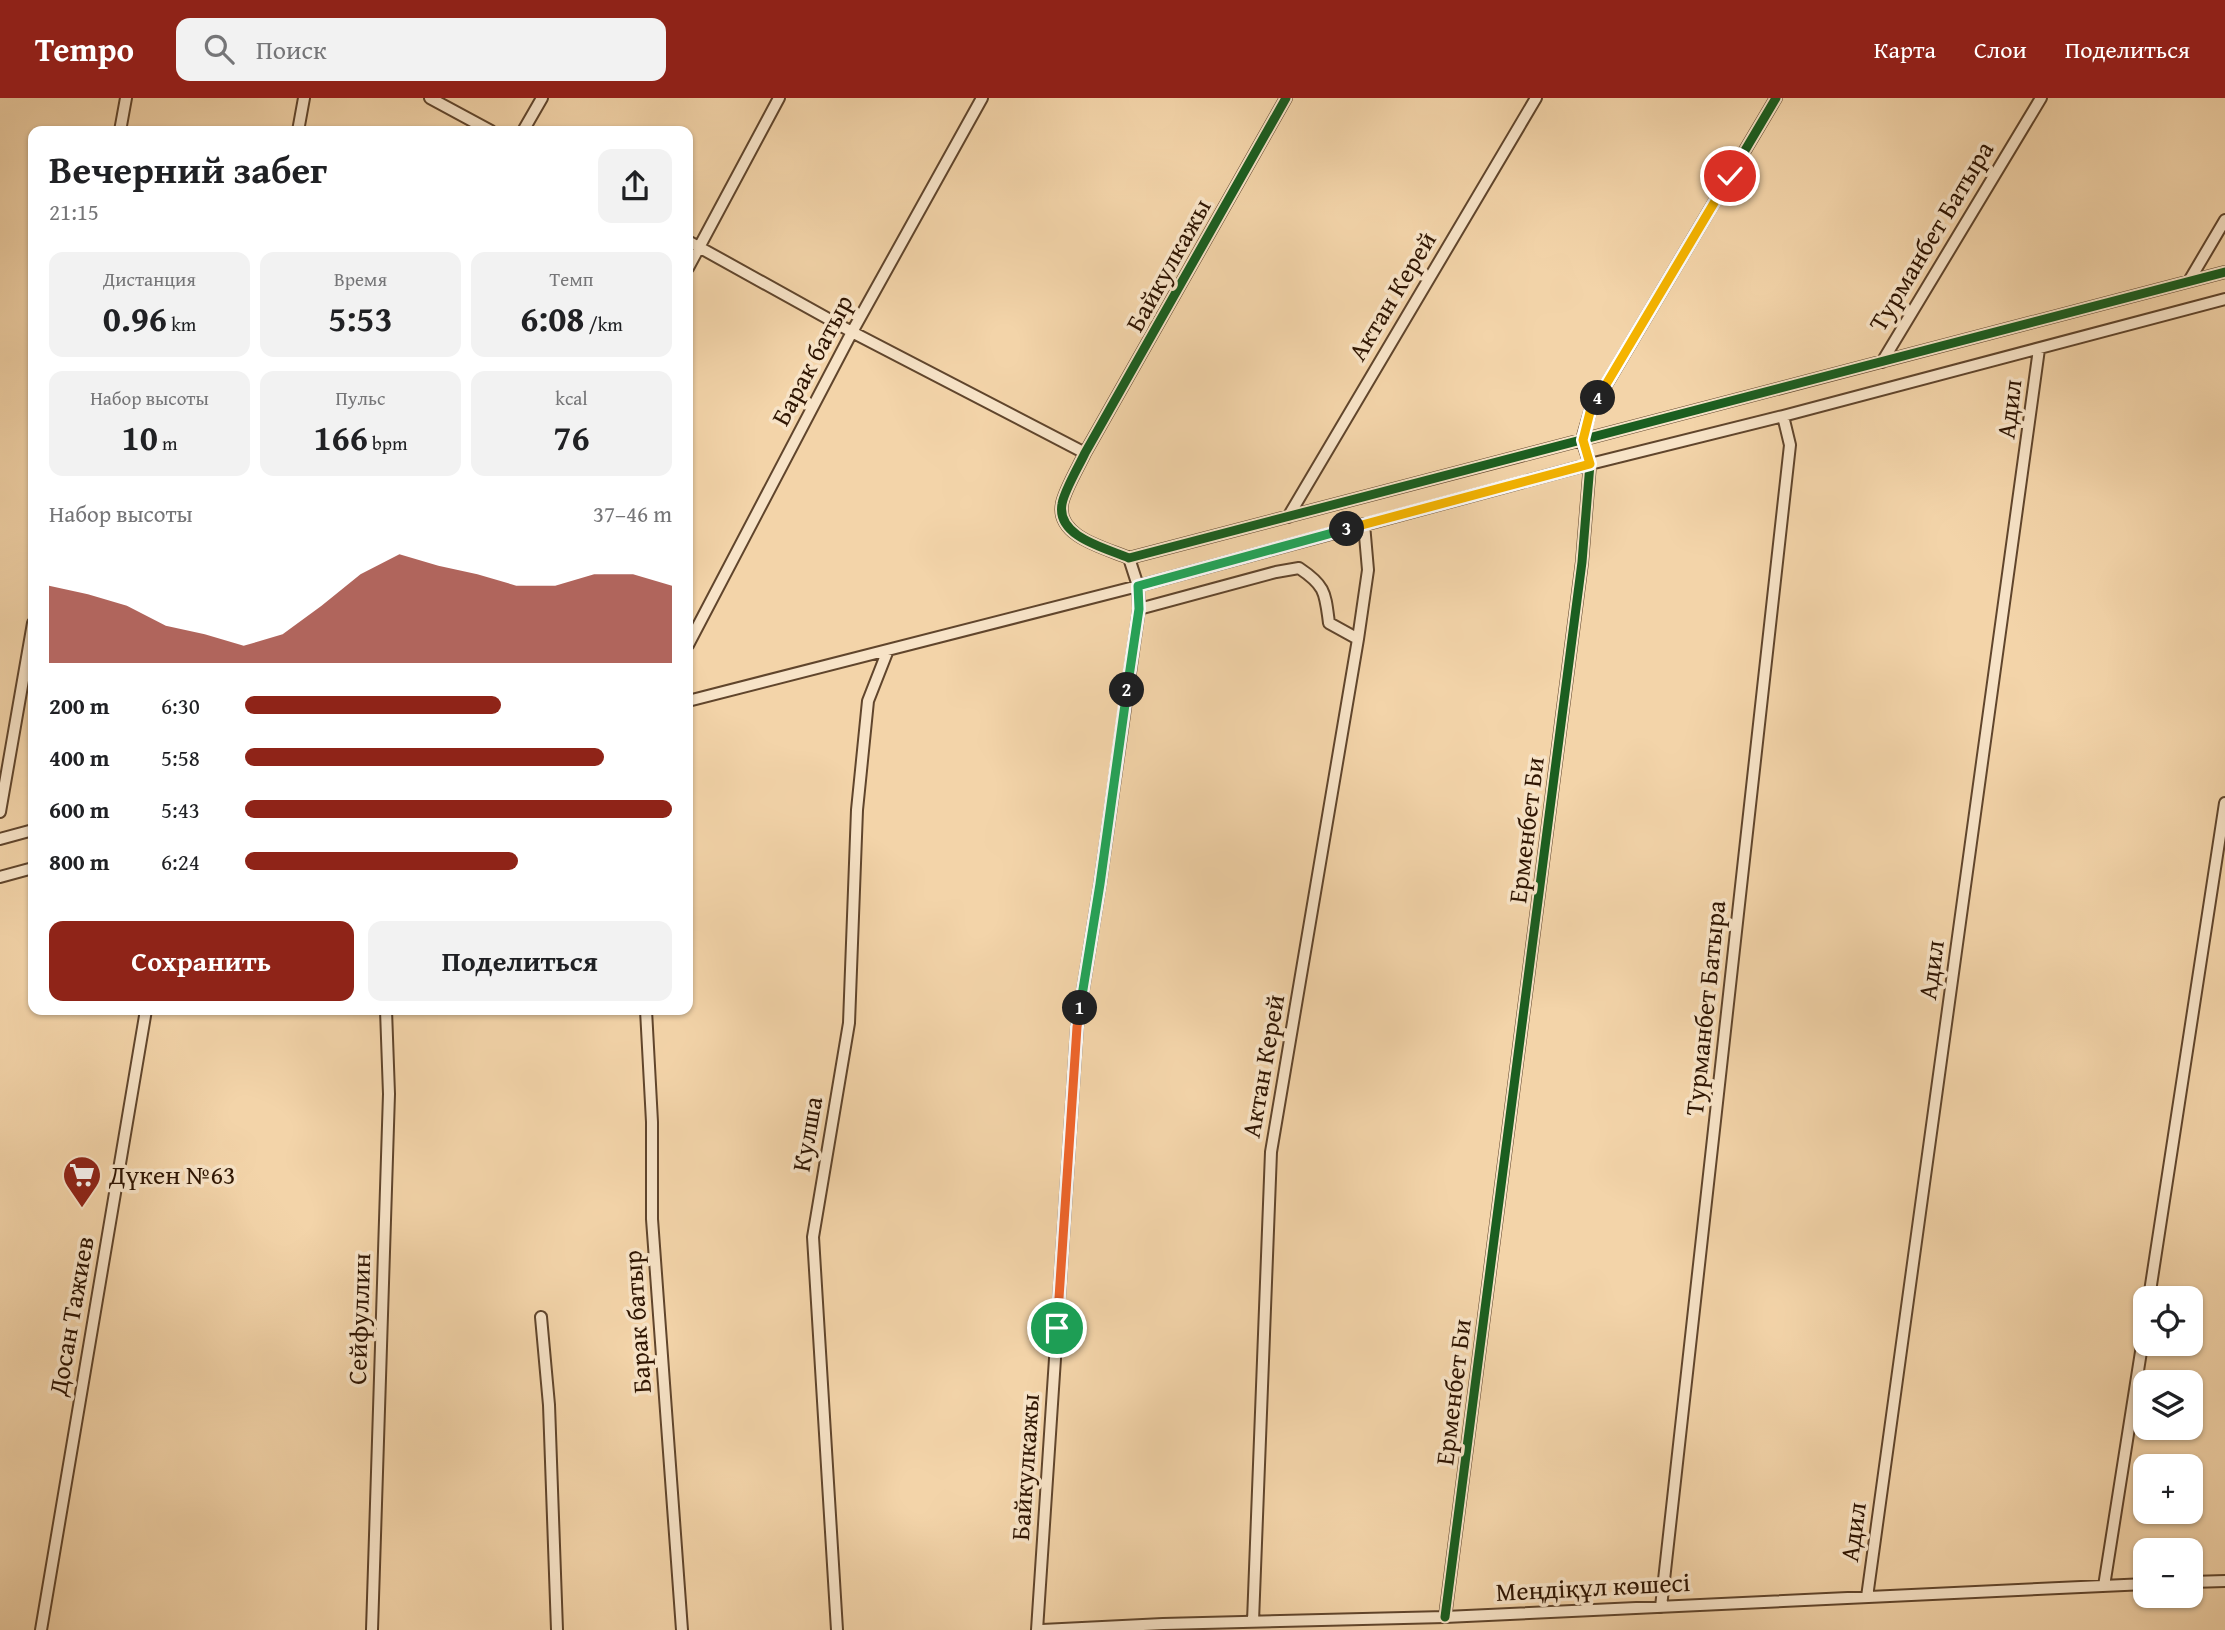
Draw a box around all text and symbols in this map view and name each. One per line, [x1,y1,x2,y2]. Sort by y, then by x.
search box [176,18,666,81]
text: Tempo [35,25,134,73]
icon: search [200,30,238,68]
text: Поиск [256,30,327,69]
text: Карта [1874,32,1936,67]
text: Слои [1974,32,2027,67]
text: Поделиться [2065,32,2190,67]
street label: Турманбет Батыра [1858,133,2003,338]
text: Вечерний забег [49,141,327,197]
pin [1700,146,1760,206]
button: share [598,149,672,223]
icon: check [1711,157,1749,195]
street label: Байкулкажы [1115,191,1220,338]
text: 21:15 [49,195,99,228]
street label: Актан Керей [1338,224,1446,368]
text: Дистанция [103,265,196,293]
text: Время [334,265,387,293]
text: Темп [550,265,593,293]
street label: Барак батыр [761,287,862,432]
text: 0.96 [103,293,167,344]
text: 5:53 [328,293,393,344]
text: 6:08 [520,293,584,344]
text: km [167,310,196,338]
text: /km [584,310,623,338]
street label: Адил [1986,377,2031,441]
pin: 4 [1580,380,1616,416]
text: 4 [1593,383,1602,411]
text: Набор высоты [90,384,209,412]
text: Пульс [336,384,385,412]
text: kcal [555,384,588,412]
text: 10 [122,412,158,463]
text: 166 [313,412,368,463]
text: 76 [553,412,590,463]
text: m [158,429,177,457]
text: bpm [368,429,408,457]
text: Набор высоты [49,497,193,530]
text: 37–46 m [593,497,672,530]
pin: 3 [1330,512,1364,546]
text: 3 [1342,514,1351,542]
pin: 2 [1110,672,1144,708]
text: 2 [1122,675,1131,703]
text: 200 m [49,689,110,722]
text: 6:30 [161,689,200,722]
text: 400 m [49,741,110,774]
text: 5:58 [161,741,200,774]
street label: Ерменбет Би [1497,755,1554,905]
text: 600 m [49,793,110,826]
text: 5:43 [161,793,200,826]
text: 800 m [49,845,110,878]
text: 6:24 [161,845,200,878]
street label: Турманбет Батыра [1674,898,1735,1117]
button: Сохранить [49,921,354,1001]
button: Поделиться [368,921,672,1001]
street label: Адил [1907,938,1954,1002]
pin: 1 [1062,990,1098,1026]
street label: Актан Керей [1231,991,1294,1141]
text: 1 [1075,993,1084,1021]
street label: Кулша [781,1093,832,1175]
supermarket icon: Дүкен №63 [61,1154,103,1209]
place label: Дүкен №63 [108,1155,236,1194]
street label: Досан Тажиев [37,1233,104,1400]
street label: Барак батыр [612,1249,661,1395]
street label: Сейфуллин [337,1253,380,1385]
map controls [2133,1286,2203,1608]
button: locate [2133,1286,2203,1356]
pin [1027,1298,1087,1358]
icon: arrive [1038,1309,1076,1347]
street label: Ерменбет Би [1424,1317,1481,1467]
button: layers [2133,1370,2203,1440]
street label: Байкулкажы [1000,1392,1049,1542]
button: + [2133,1454,2203,1524]
street label: Адил [1829,1500,1876,1564]
button: − [2133,1538,2203,1608]
street label: Меңдіқұл көшесі [1495,1562,1691,1611]

